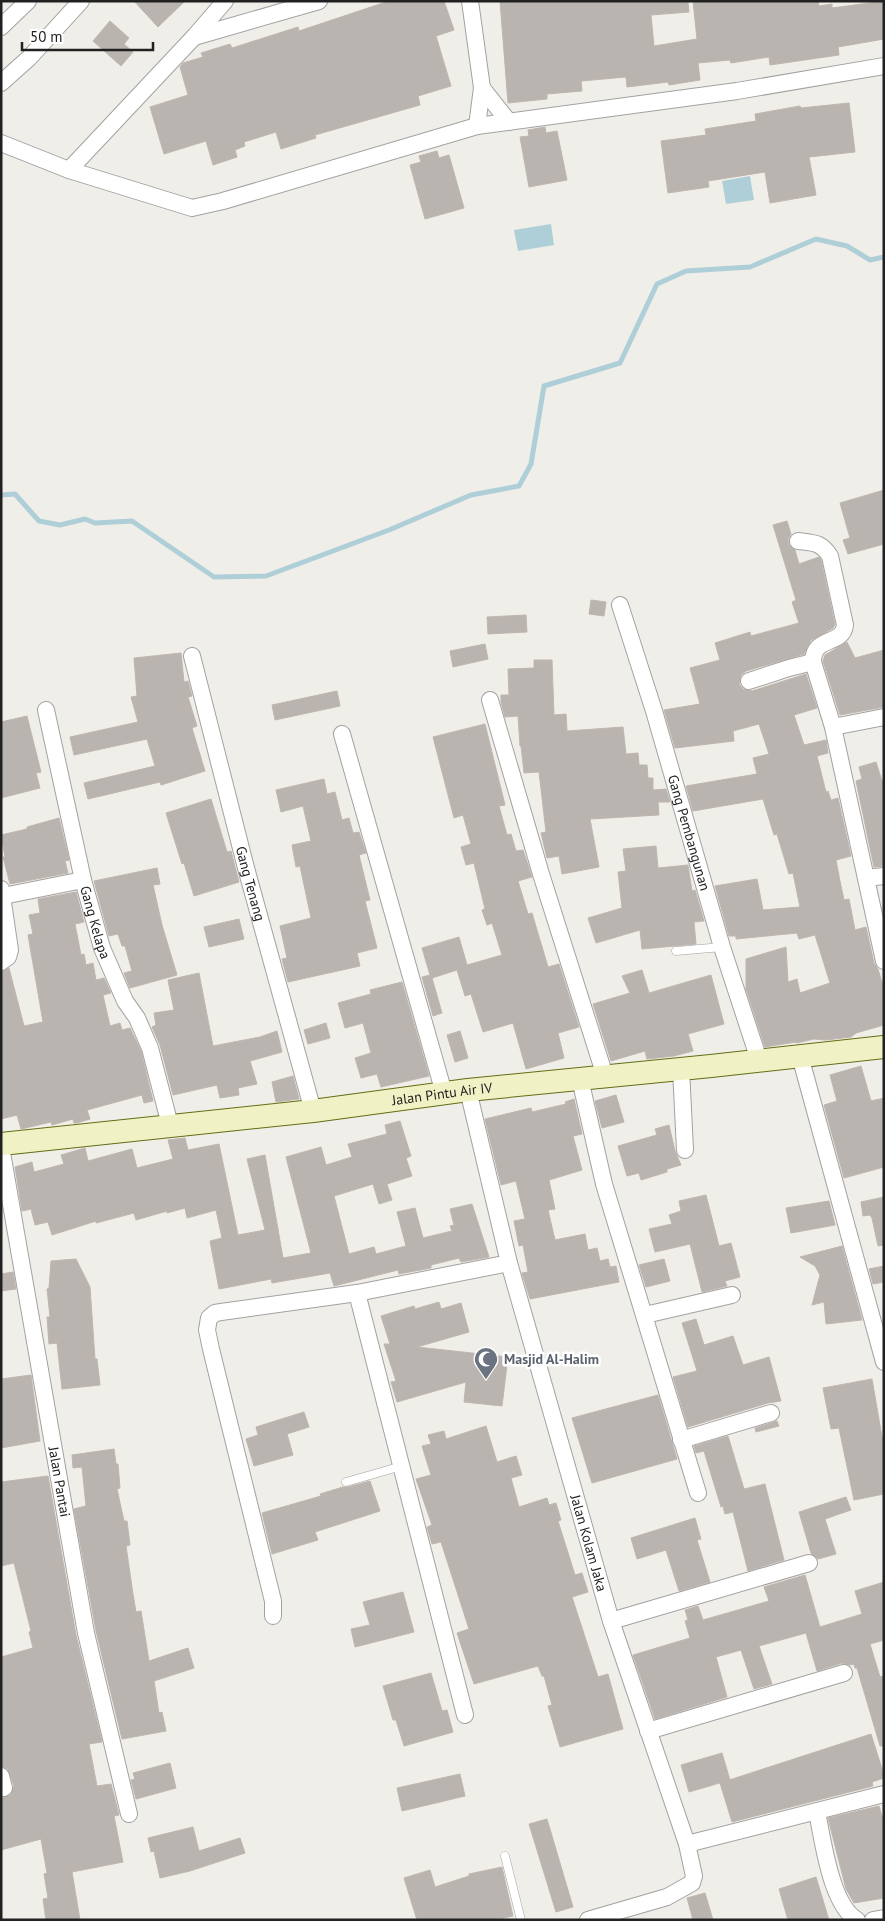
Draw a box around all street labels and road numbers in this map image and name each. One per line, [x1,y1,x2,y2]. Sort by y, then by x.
street label: Gang Pembangunan [664,773,714,893]
street label: Gang Tenang [232,844,269,923]
street label: Gang Kelapa [76,884,115,962]
street label: Jalan Pintu Air IV [390,1079,493,1109]
street label: Jalan Pantai [44,1444,75,1518]
street label: Jalan Kolam Jaka [566,1492,611,1594]

